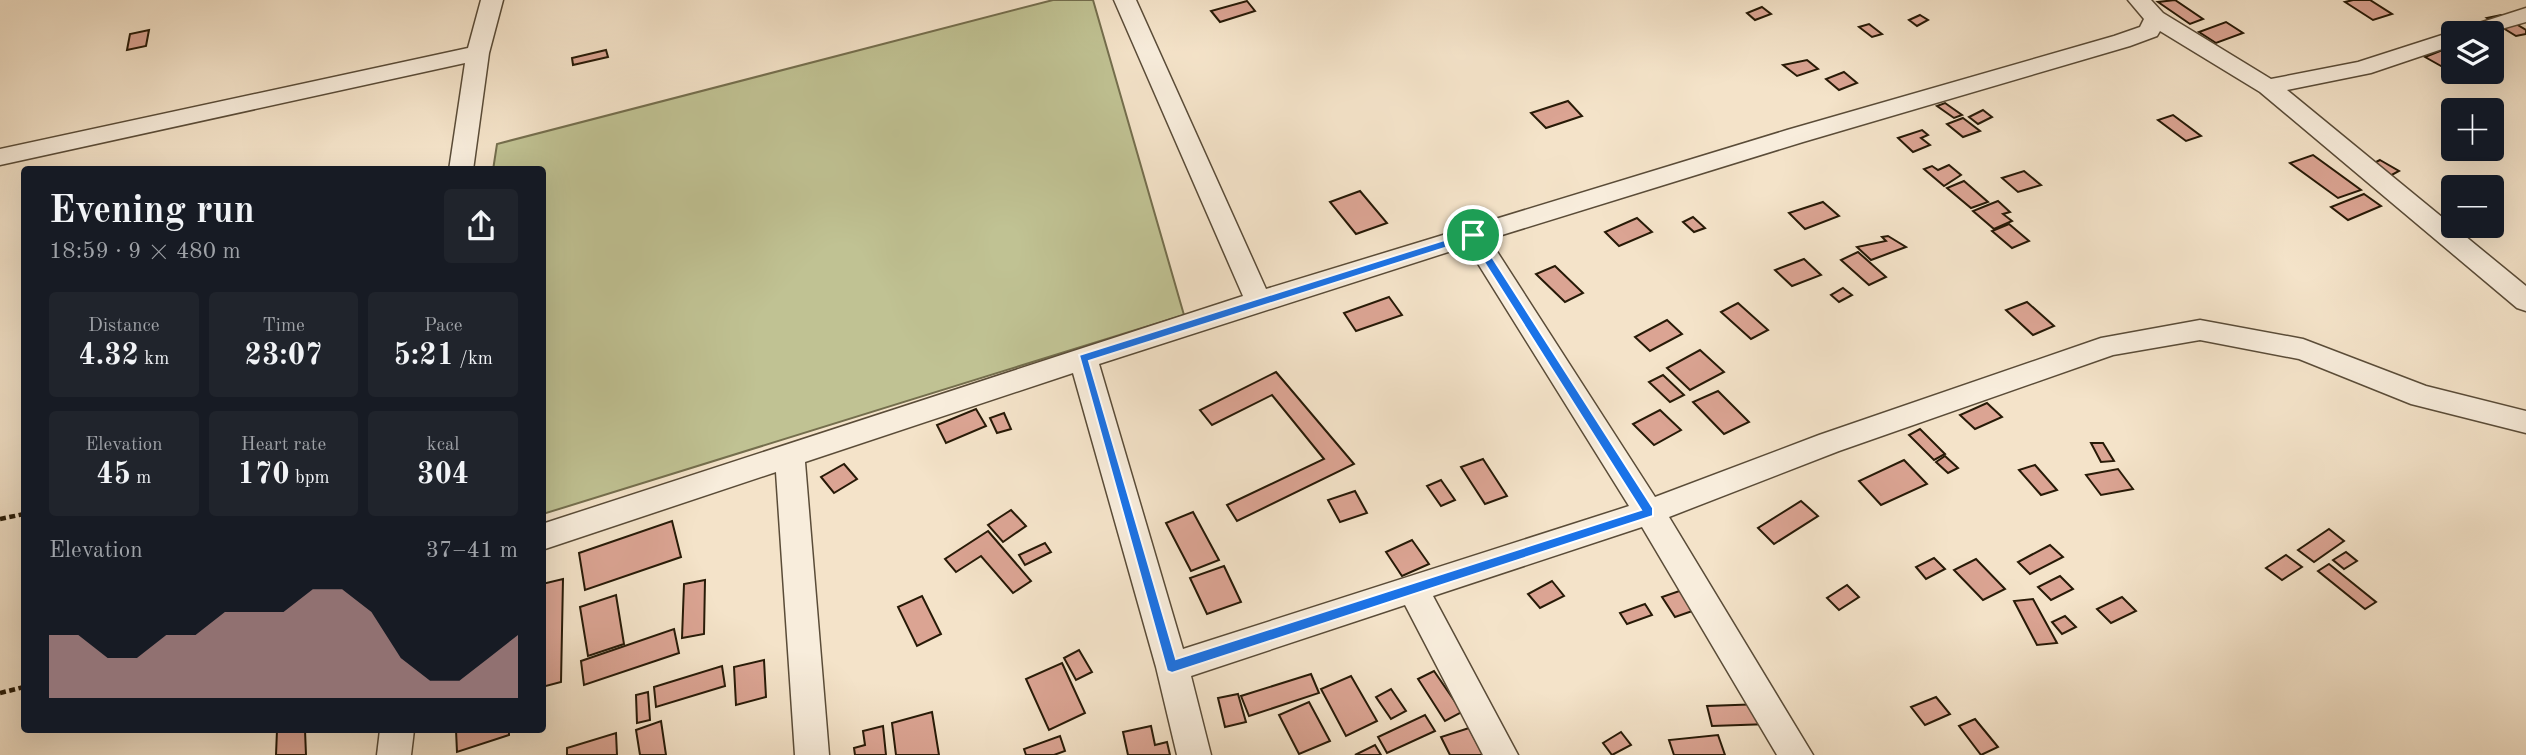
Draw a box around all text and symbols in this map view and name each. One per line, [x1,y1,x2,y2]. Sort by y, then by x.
map controls [2441,21,2504,238]
button: layers [2441,21,2504,84]
button: + [2441,98,2504,161]
button: − [2441,175,2504,238]
button: share [444,189,518,263]
text: Evening run [49,193,255,231]
pin [1443,205,1503,265]
icon: arrive [1454,216,1492,254]
text: 18:59 · 9 × 480 m [49,240,241,263]
text: Distance [88,317,160,336]
text: Time [262,317,305,336]
text: Pace [424,317,462,336]
text: 4.32 [78,341,139,371]
text: 23:07 [244,341,322,371]
text: 5:21 [393,341,454,371]
text: km [139,350,169,369]
text: /km [454,350,493,369]
text: Elevation [85,436,162,455]
text: Heart rate [241,436,326,455]
text: kcal [427,436,460,455]
text: 45 [96,460,131,490]
text: 170 [237,460,290,490]
text: 304 [417,460,469,490]
text: m [131,469,151,488]
text: bpm [290,469,330,488]
text: Elevation [49,539,143,562]
text: 37–41 m [426,539,518,562]

